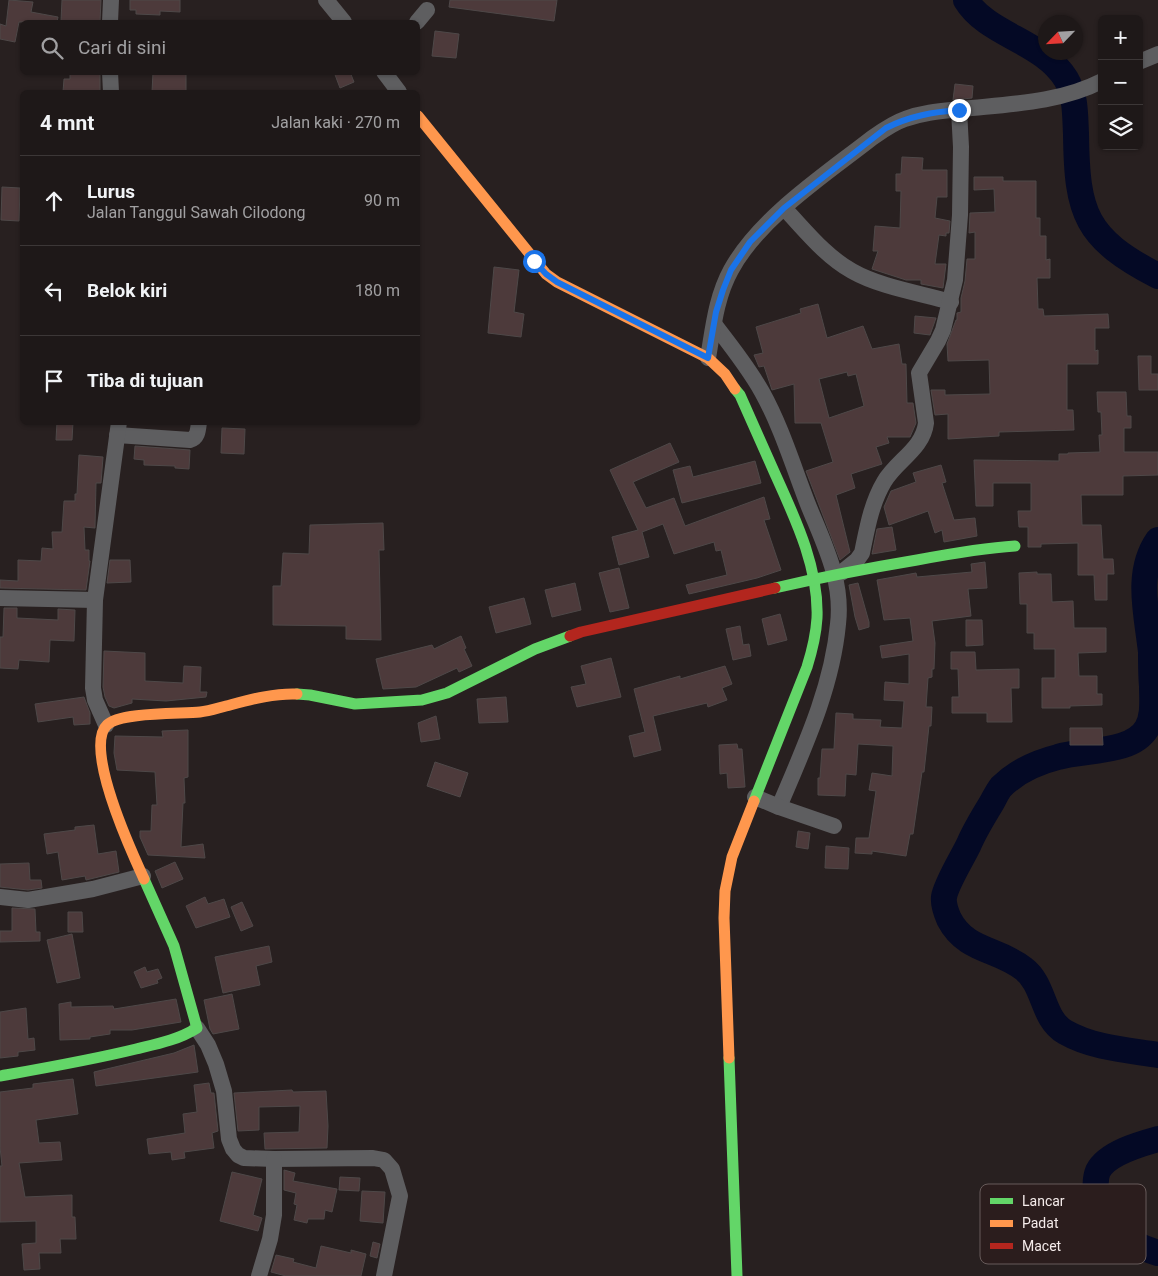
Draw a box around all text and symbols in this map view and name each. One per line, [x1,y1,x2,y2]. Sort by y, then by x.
north arrow [1038,15,1083,60]
map controls [1098,15,1143,150]
button: + [1098,15,1143,60]
search box [20,20,420,75]
icon: search [38,34,66,62]
text: Cari di sini [78,36,166,59]
button: − [1098,60,1143,105]
route end [948,99,971,122]
button: layers [1098,105,1143,150]
text: 4 mnt [40,111,94,135]
text: Jalan kaki · 270 m [271,113,400,132]
text: Lurus [87,180,135,203]
icon: ahead [40,187,68,215]
text: 90 m [364,191,400,210]
text: Jalan Tanggul Sawah Cilodong [87,203,305,222]
route start [523,250,546,273]
icon: left [40,277,68,305]
text: Belok kiri [87,279,167,302]
text: 180 m [355,281,400,300]
icon: arrive [40,367,68,395]
text: Tiba di tujuan [87,369,203,392]
legend [980,1184,1146,1264]
text: Lancar [1022,1193,1065,1209]
text: Padat [1022,1215,1059,1231]
text: Macet [1022,1238,1062,1254]

